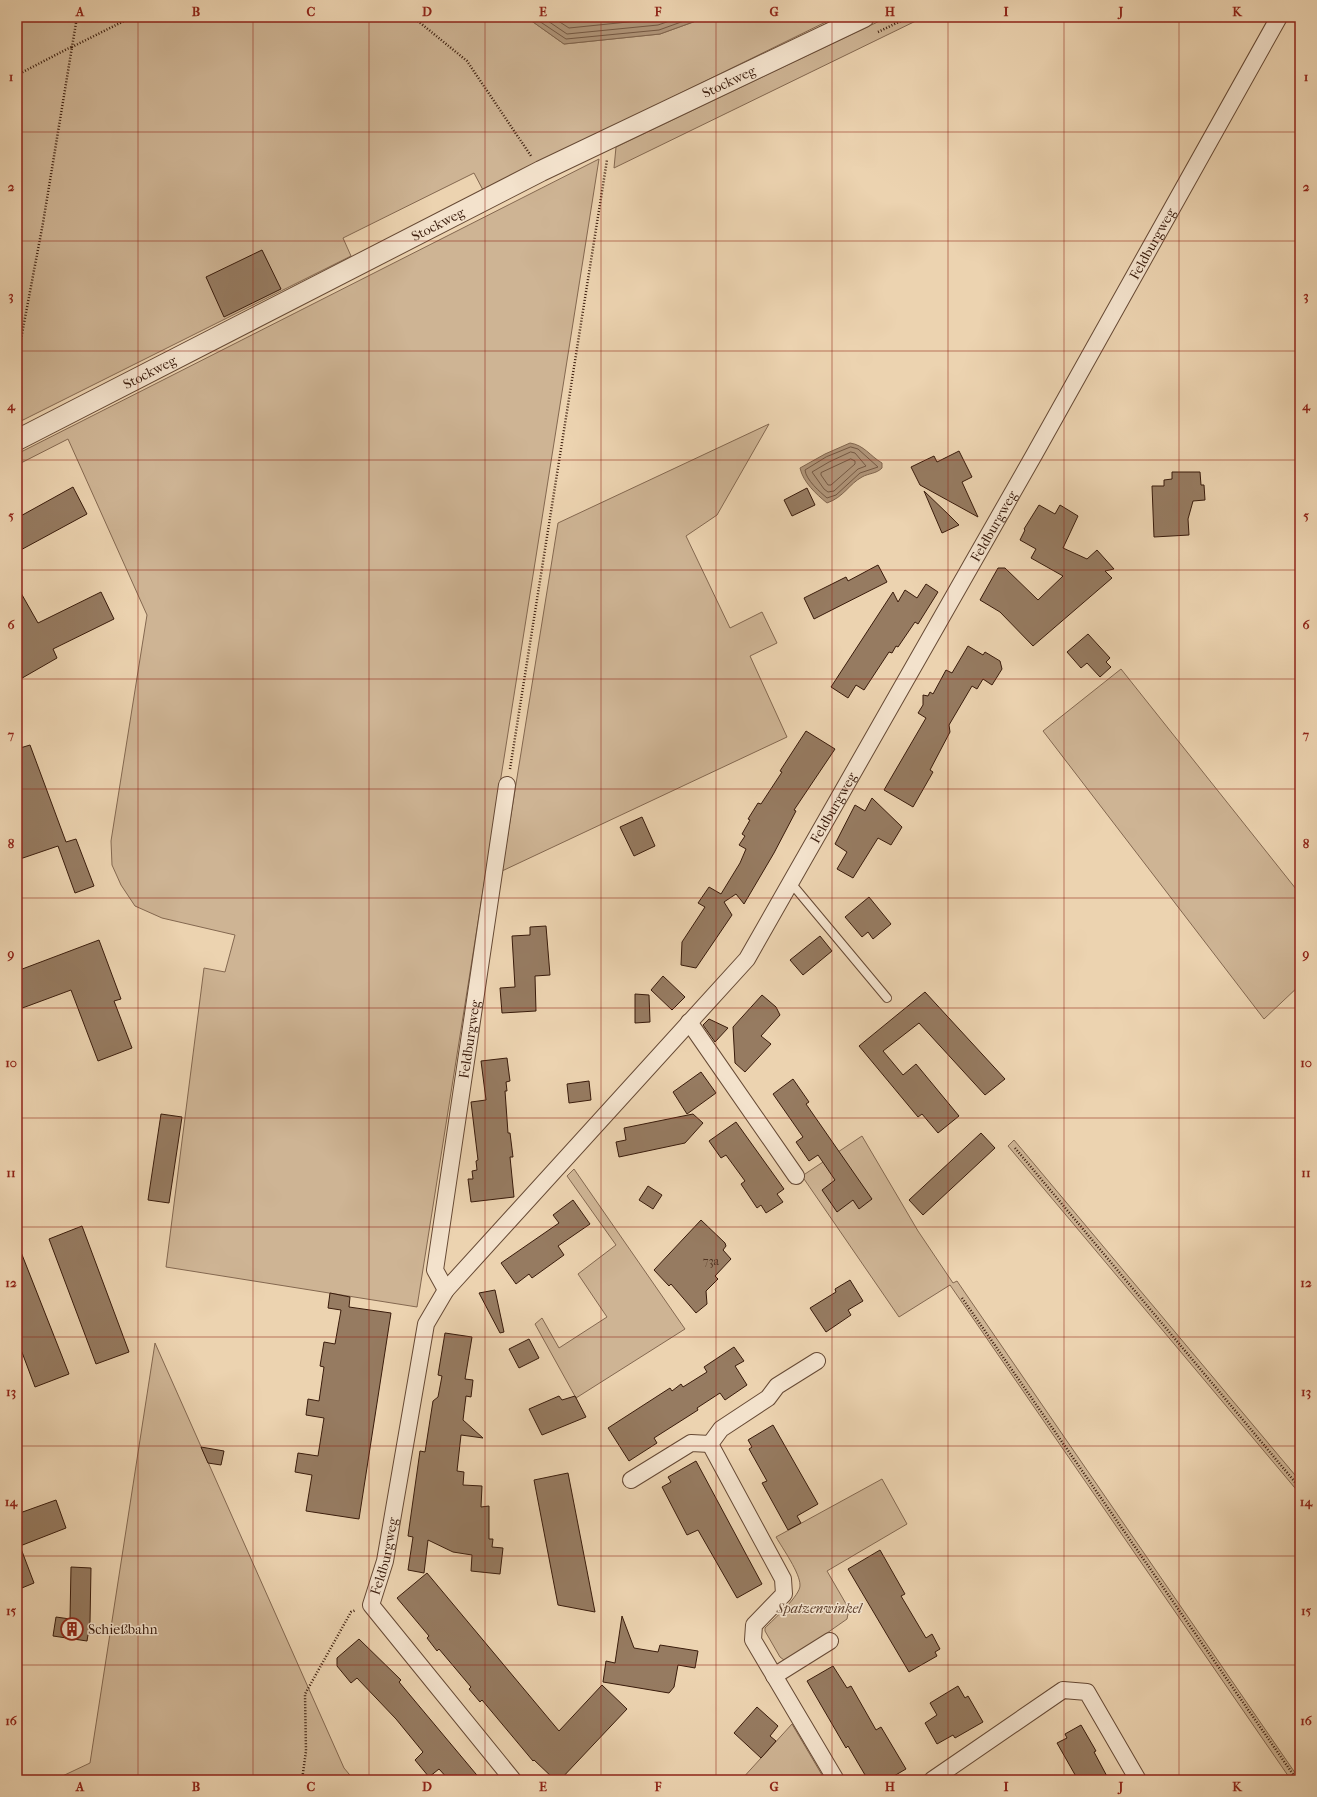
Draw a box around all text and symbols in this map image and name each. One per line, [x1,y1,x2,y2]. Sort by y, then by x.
text: A [75,4,85,19]
text: B [192,4,201,19]
text: C [307,4,316,19]
text: D [422,4,432,19]
text: E [539,4,547,19]
text: F [654,4,662,19]
text: G [769,4,779,19]
text: H [885,4,896,19]
text: I [1003,4,1009,19]
text: J [1117,4,1124,20]
text: K [1232,4,1243,19]
street label: Stockweg [699,62,759,102]
text: 1 [9,69,14,84]
text: 1 [1304,69,1309,84]
text: 2 [8,179,15,194]
text: 2 [1303,179,1310,194]
street label: Stockweg [409,204,468,245]
street label: Feldburgweg [1126,205,1180,283]
text: 3 [8,288,14,304]
text: 3 [1303,288,1309,304]
street label: Stockweg [120,352,180,393]
text: 4 [6,398,16,414]
text: 4 [1301,398,1311,414]
street label: Feldburgweg [967,487,1021,565]
text: 5 [8,508,14,523]
text: 5 [1303,508,1309,523]
text: 6 [7,617,15,632]
text: 6 [1302,617,1310,632]
text: 7 [7,727,15,742]
text: 7 [1302,727,1310,742]
street label: Feldburgweg [807,769,861,847]
text: 8 [8,836,15,851]
text: 8 [1303,836,1310,851]
text: 9 [7,946,15,962]
text: 9 [1302,946,1310,962]
street label: Feldburgweg [456,999,484,1080]
text: 10 [5,1055,17,1070]
text: 10 [1300,1055,1312,1070]
text: 11 [6,1165,16,1180]
text: 11 [1301,1165,1311,1180]
house number: 73a [703,1254,720,1268]
text: 12 [5,1275,17,1290]
text: 12 [1300,1275,1312,1290]
text: 13 [6,1384,16,1400]
text: 13 [1301,1384,1311,1400]
text: 14 [5,1494,18,1510]
text: 14 [1300,1494,1313,1510]
street label: Feldburgweg [367,1516,401,1597]
park label: Spatzenwinkel [775,1600,863,1617]
text: 15 [6,1603,16,1618]
text: 15 [1301,1603,1311,1618]
building icon: Schießbahn [59,1616,85,1642]
place label: Schießbahn [88,1621,158,1638]
text: 16 [5,1713,18,1728]
text: 16 [1300,1713,1313,1728]
text: A [75,1779,85,1794]
text: B [192,1779,201,1794]
text: C [307,1779,316,1794]
text: D [422,1779,432,1794]
text: E [539,1779,547,1794]
text: F [654,1779,662,1794]
text: G [769,1779,779,1794]
text: H [885,1779,896,1794]
text: I [1003,1779,1009,1794]
text: J [1117,1779,1124,1795]
text: K [1232,1779,1243,1794]

